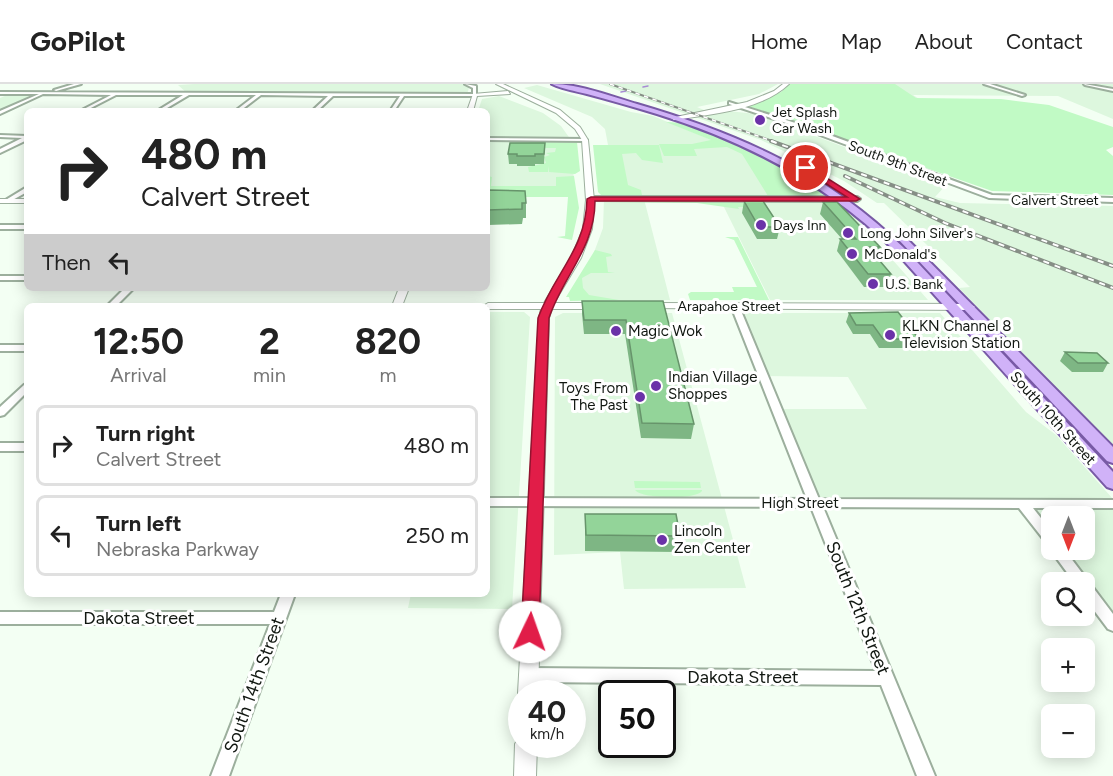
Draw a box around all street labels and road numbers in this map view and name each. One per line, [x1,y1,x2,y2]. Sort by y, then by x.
street label: South 9th Street [846,137,950,190]
street label: Calvert Street [1011,192,1099,209]
street label: Arapahoe Street [678,298,781,315]
street label: South 10th Street [1006,368,1100,469]
street label: High Street [761,494,839,512]
street label: South 12th Street [821,538,895,678]
street label: Dakota Street [83,607,195,629]
street label: South 14th Street [219,614,289,756]
street label: Dakota Street [687,666,799,688]

